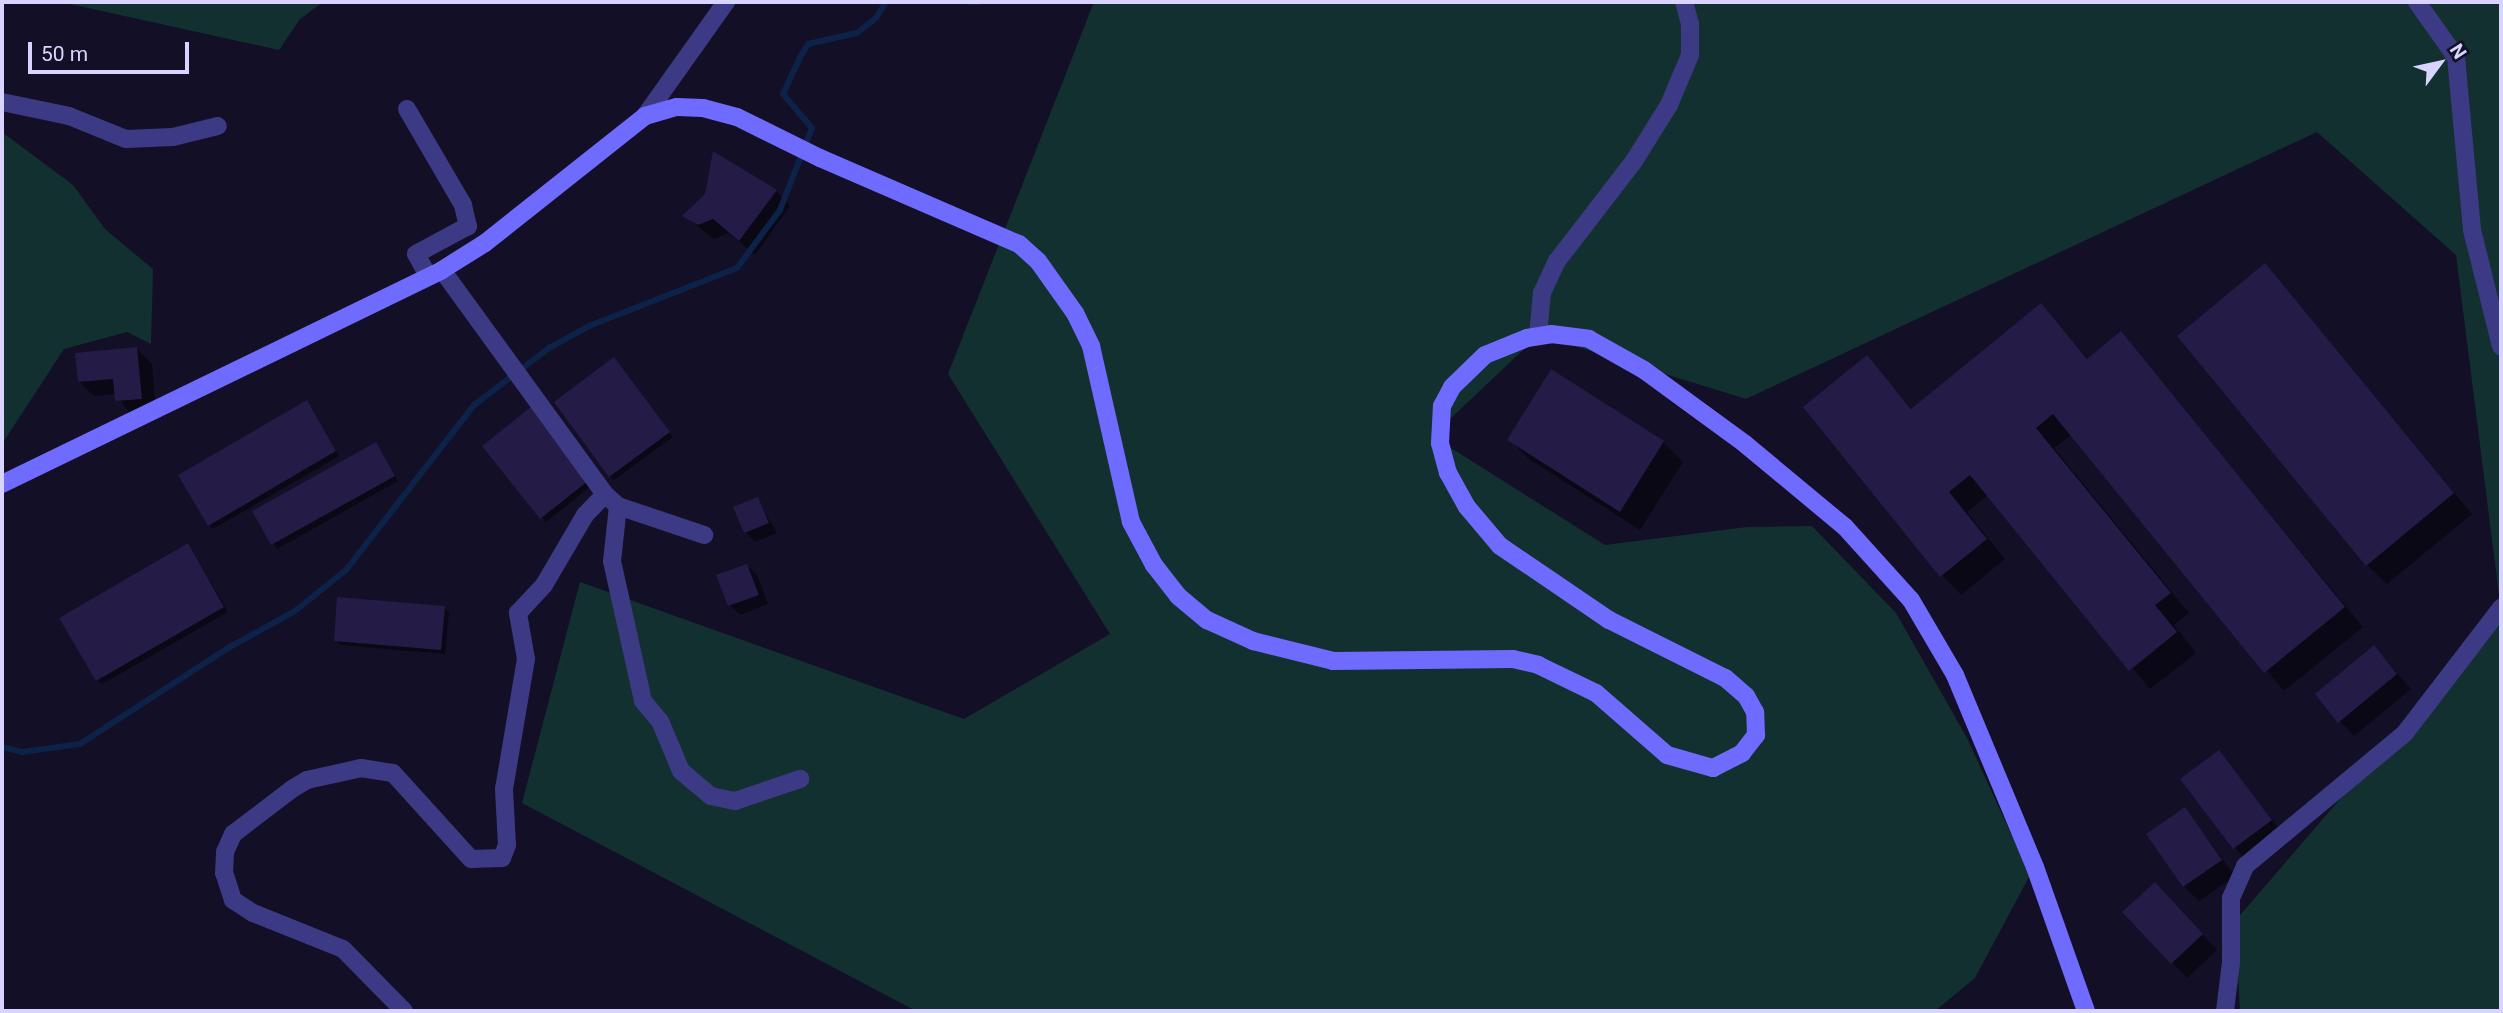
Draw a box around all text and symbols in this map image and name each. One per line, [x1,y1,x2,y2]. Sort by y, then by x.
scale bar [32,28,192,72]
north arrow [2405,28,2475,98]
text: N [2445,39,2471,63]
text: 50 m [41,42,88,66]

